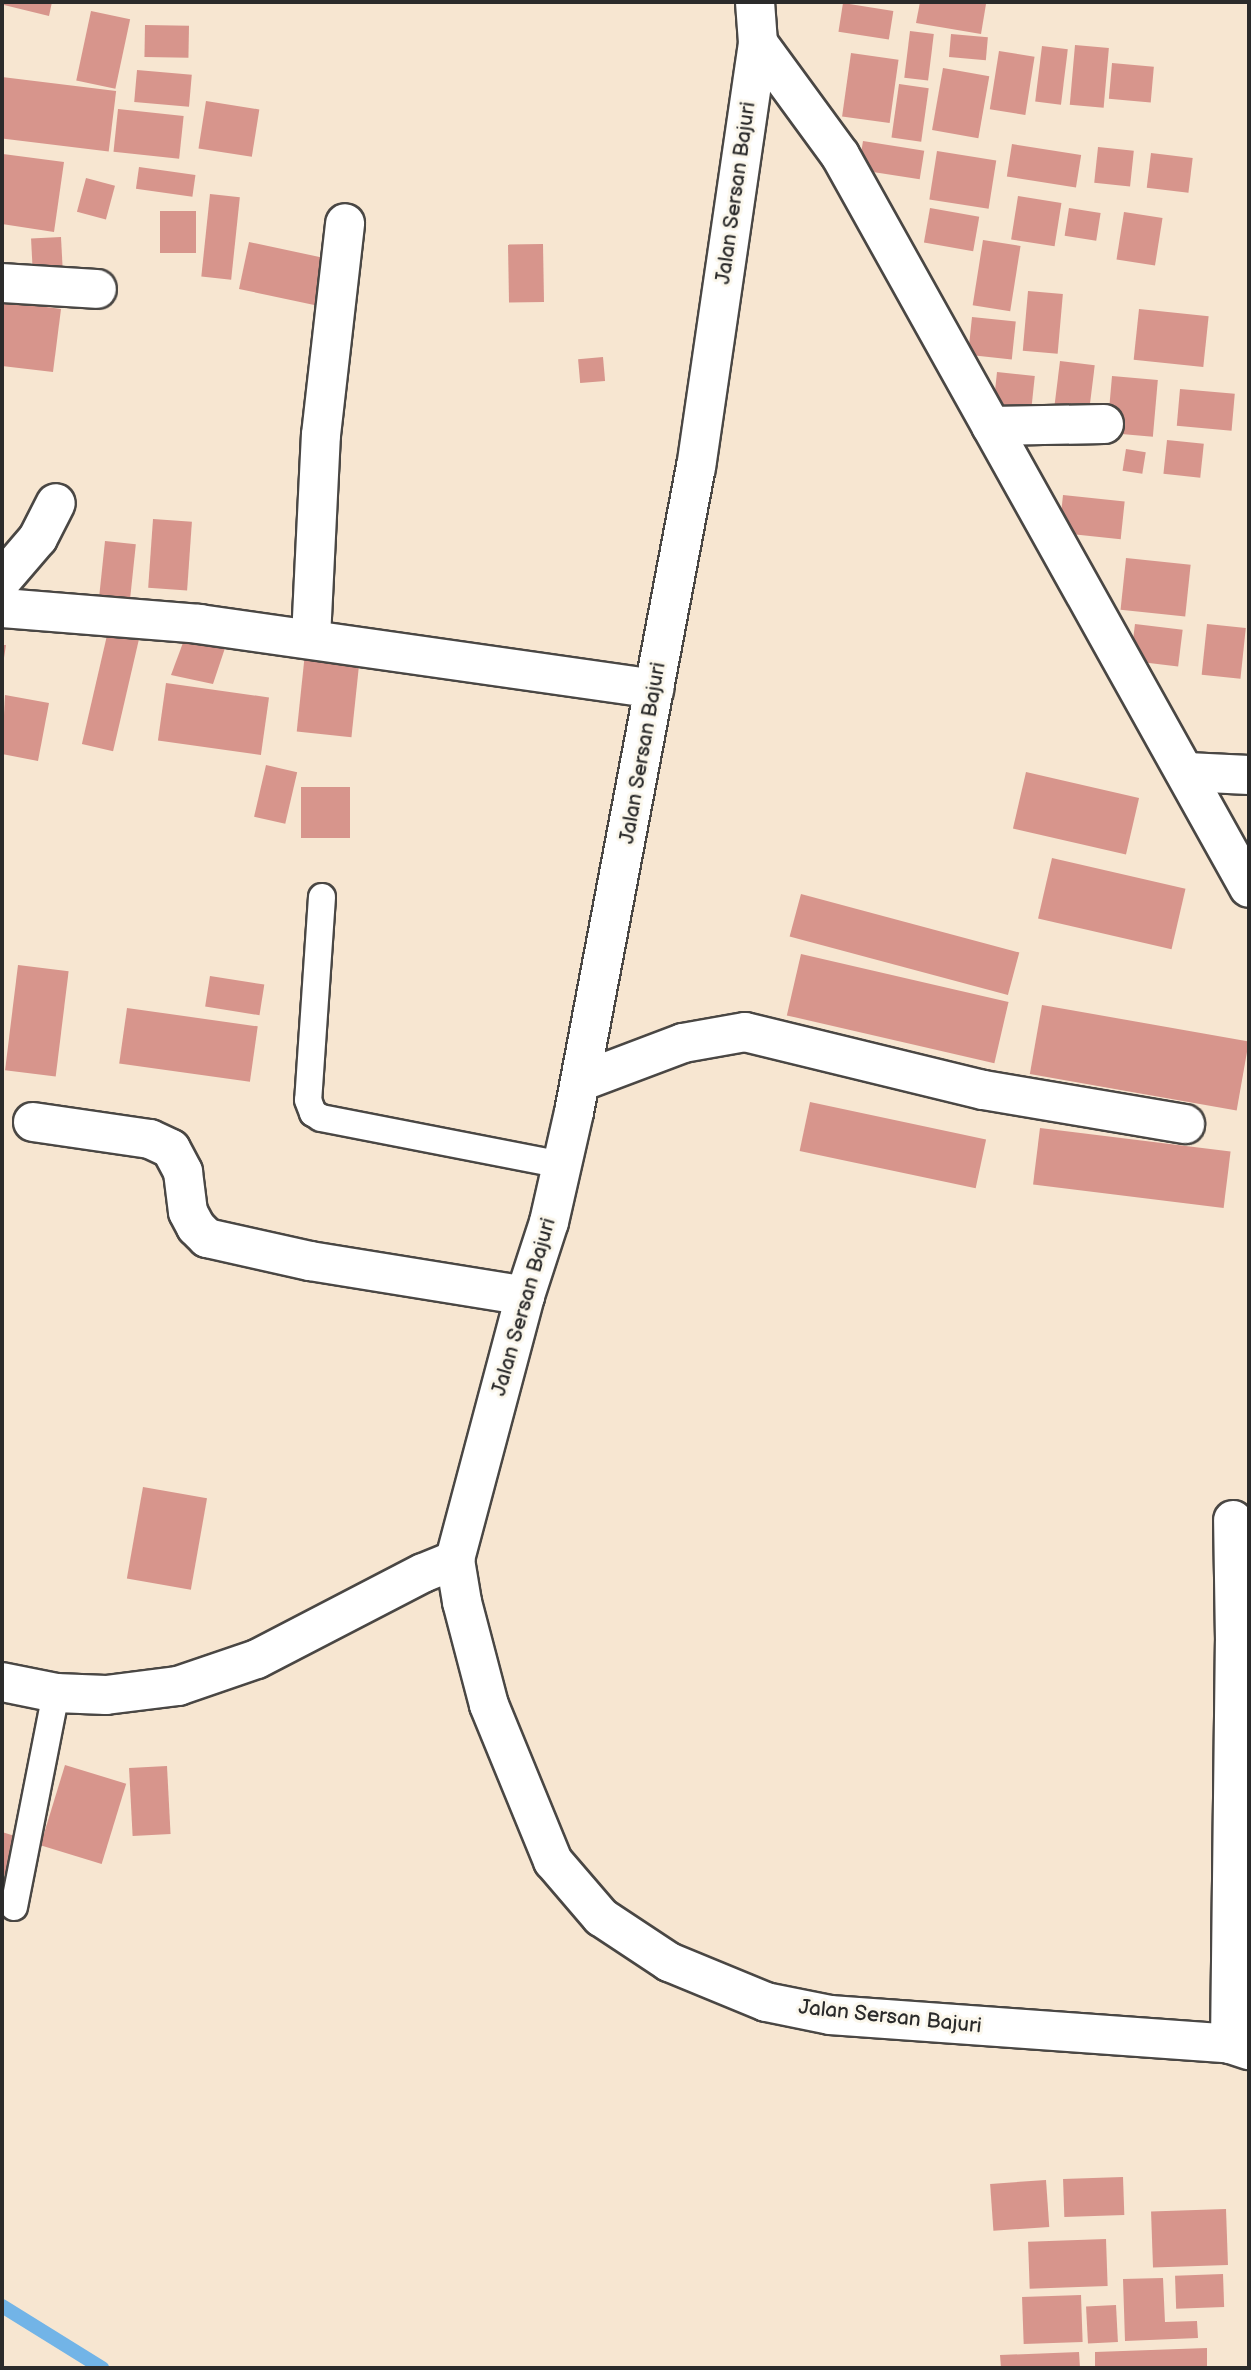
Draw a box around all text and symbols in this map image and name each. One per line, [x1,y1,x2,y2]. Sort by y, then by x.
street label: Jalan Sersan Bajuri [711,100,761,286]
street label: Jalan Sersan Bajuri [615,660,671,846]
street label: Jalan Sersan Bajuri [486,1215,562,1399]
street label: Jalan Sersan Bajuri [797,1995,983,2039]

